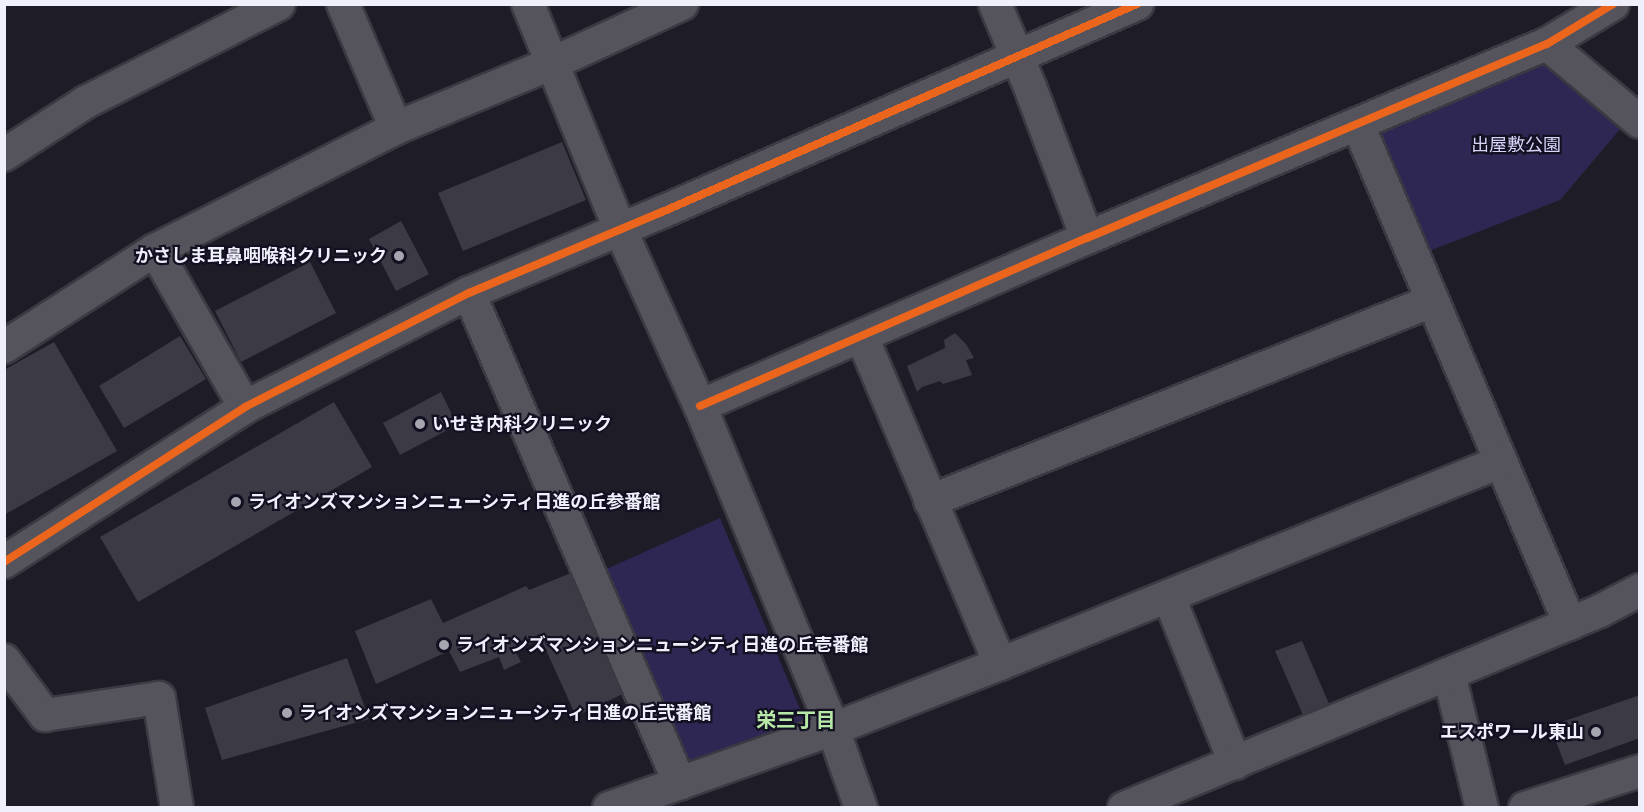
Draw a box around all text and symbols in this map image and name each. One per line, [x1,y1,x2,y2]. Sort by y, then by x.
park label: 出屋敷公園 [1471,134,1561,156]
place label: かさしま耳鼻咽喉科クリニック [135,245,387,267]
marker: かさしま耳鼻咽喉科クリニック [392,249,406,263]
place label: いせき内科クリニック [432,413,612,435]
marker: いせき内科クリニック [413,417,427,431]
place label: ライオンズマンションニューシティ日進の丘参番館 [248,491,662,513]
marker: ライオンズマンションニューシティ日進の丘参番館 [229,495,243,509]
place label: ライオンズマンションニューシティ日進の丘壱番館 [456,634,870,656]
marker: ライオンズマンションニューシティ日進の丘壱番館 [437,638,451,652]
place label: ライオンズマンションニューシティ日進の丘弐番館 [299,702,713,724]
marker: ライオンズマンションニューシティ日進の丘弐番館 [280,706,294,720]
district label: 栄三丁目 [756,708,836,732]
place label: エスポワール東山 [1440,721,1584,743]
marker: エスポワール東山 [1589,725,1603,739]

